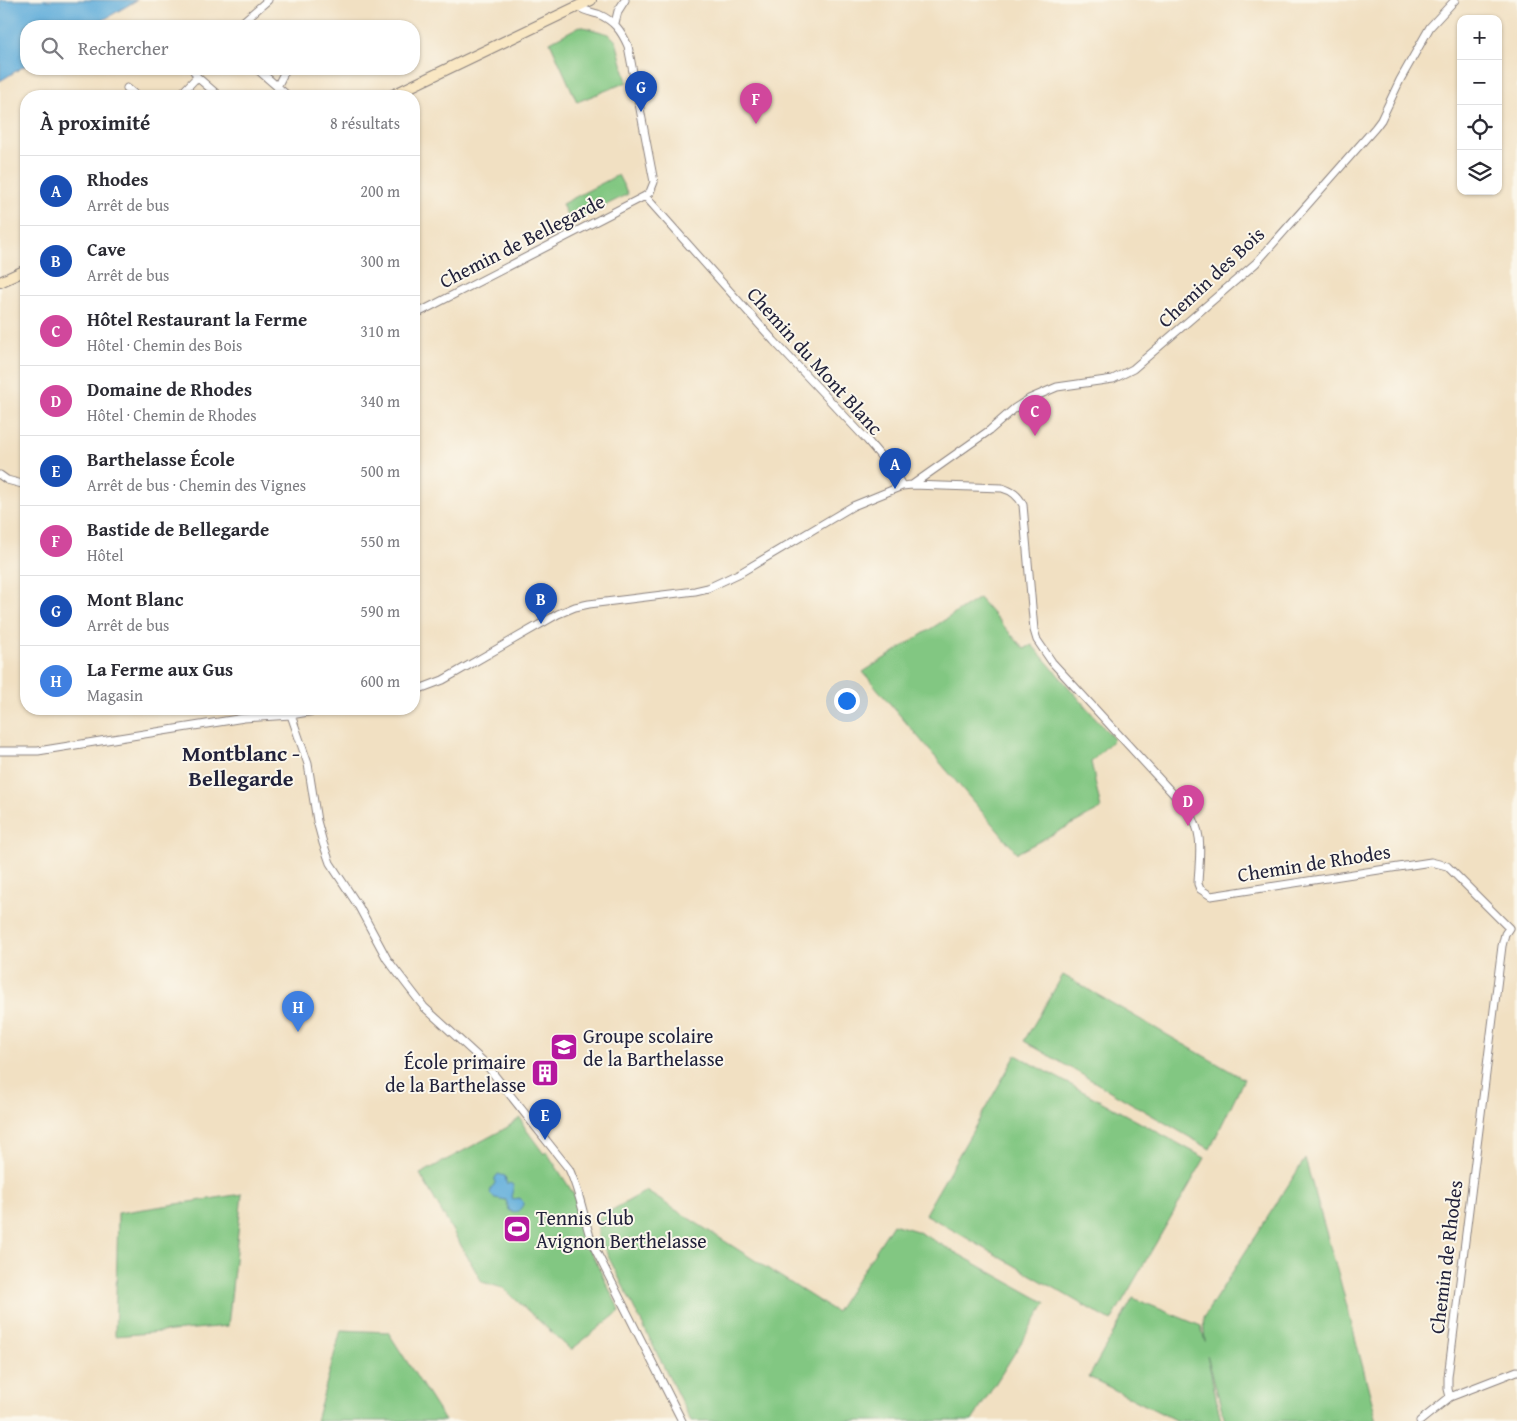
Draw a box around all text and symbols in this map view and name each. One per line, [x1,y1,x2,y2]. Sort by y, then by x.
map controls [1457,15,1502,195]
button: + [1457,15,1502,60]
search box [20,20,420,75]
icon: search [38,34,66,62]
text: Rechercher [78,34,169,62]
button: − [1457,60,1502,105]
pin: G [625,71,657,112]
pin: F [740,83,772,124]
button: locate [1457,105,1502,150]
text: À proximité [40,107,150,138]
text: 8 résultats [330,111,400,135]
button: layers [1457,150,1502,195]
text: Rhodes [87,165,149,193]
text: A [51,179,61,203]
text: 200 m [360,179,400,203]
street label: Chemin de Bellegarde [434,186,610,295]
text: Arrêt de bus [87,193,169,217]
street label: Chemin des Bois [1151,219,1271,334]
text: Cave [87,235,126,263]
text: B [51,249,61,273]
text: 300 m [360,249,400,273]
text: Arrêt de bus [87,263,169,287]
street label: Chemin du Mont Blanc [741,280,890,441]
text: Hôtel Restaurant la Ferme [87,305,307,333]
text: C [51,319,61,343]
text: 310 m [360,319,400,343]
text: Hôtel · Chemin des Bois [87,333,242,357]
text: Domaine de Rhodes [87,375,252,403]
text: D [51,389,61,413]
text: 340 m [360,389,400,413]
pin: C [1019,395,1051,436]
text: Hôtel · Chemin de Rhodes [87,403,257,427]
text: Barthelasse École [87,445,235,473]
pin: A [879,448,911,489]
text: E [52,459,60,483]
text: 500 m [360,459,400,483]
text: Arrêt de bus · Chemin des Vignes [87,473,306,497]
text: Bastide de Bellegarde [87,515,269,543]
text: F [52,529,60,553]
text: 550 m [360,529,400,553]
text: Hôtel [87,543,123,567]
pin: B [525,583,557,624]
text: Mont Blanc [87,585,183,613]
text: G [51,599,61,623]
text: 590 m [360,599,400,623]
text: Arrêt de bus [87,613,169,637]
text: La Ferme aux Gus [87,655,233,683]
text: H [50,669,62,693]
text: 600 m [360,669,400,693]
text: Magasin [87,683,143,707]
your location [834,688,860,714]
district label: Montblanc - Bellegarde [182,737,300,794]
pin: D [1172,785,1204,826]
street label: Chemin de Rhodes [1235,836,1393,889]
pin: H [282,991,314,1032]
place label: Groupe scolaire de la Barthelasse [583,1021,724,1073]
school or university icon: Groupe scolaire de la Barthelasse [549,1032,579,1062]
place label: École primaire de la Barthelasse [385,1047,526,1099]
building icon: École primaire de la Barthelasse [530,1058,560,1088]
pin: E [529,1099,561,1140]
street label: Chemin de Rhodes [1422,1178,1469,1335]
place label: Tennis Club Avignon Berthelasse [536,1203,707,1255]
sports icon: Tennis Club Avignon Berthelasse [502,1214,532,1244]

